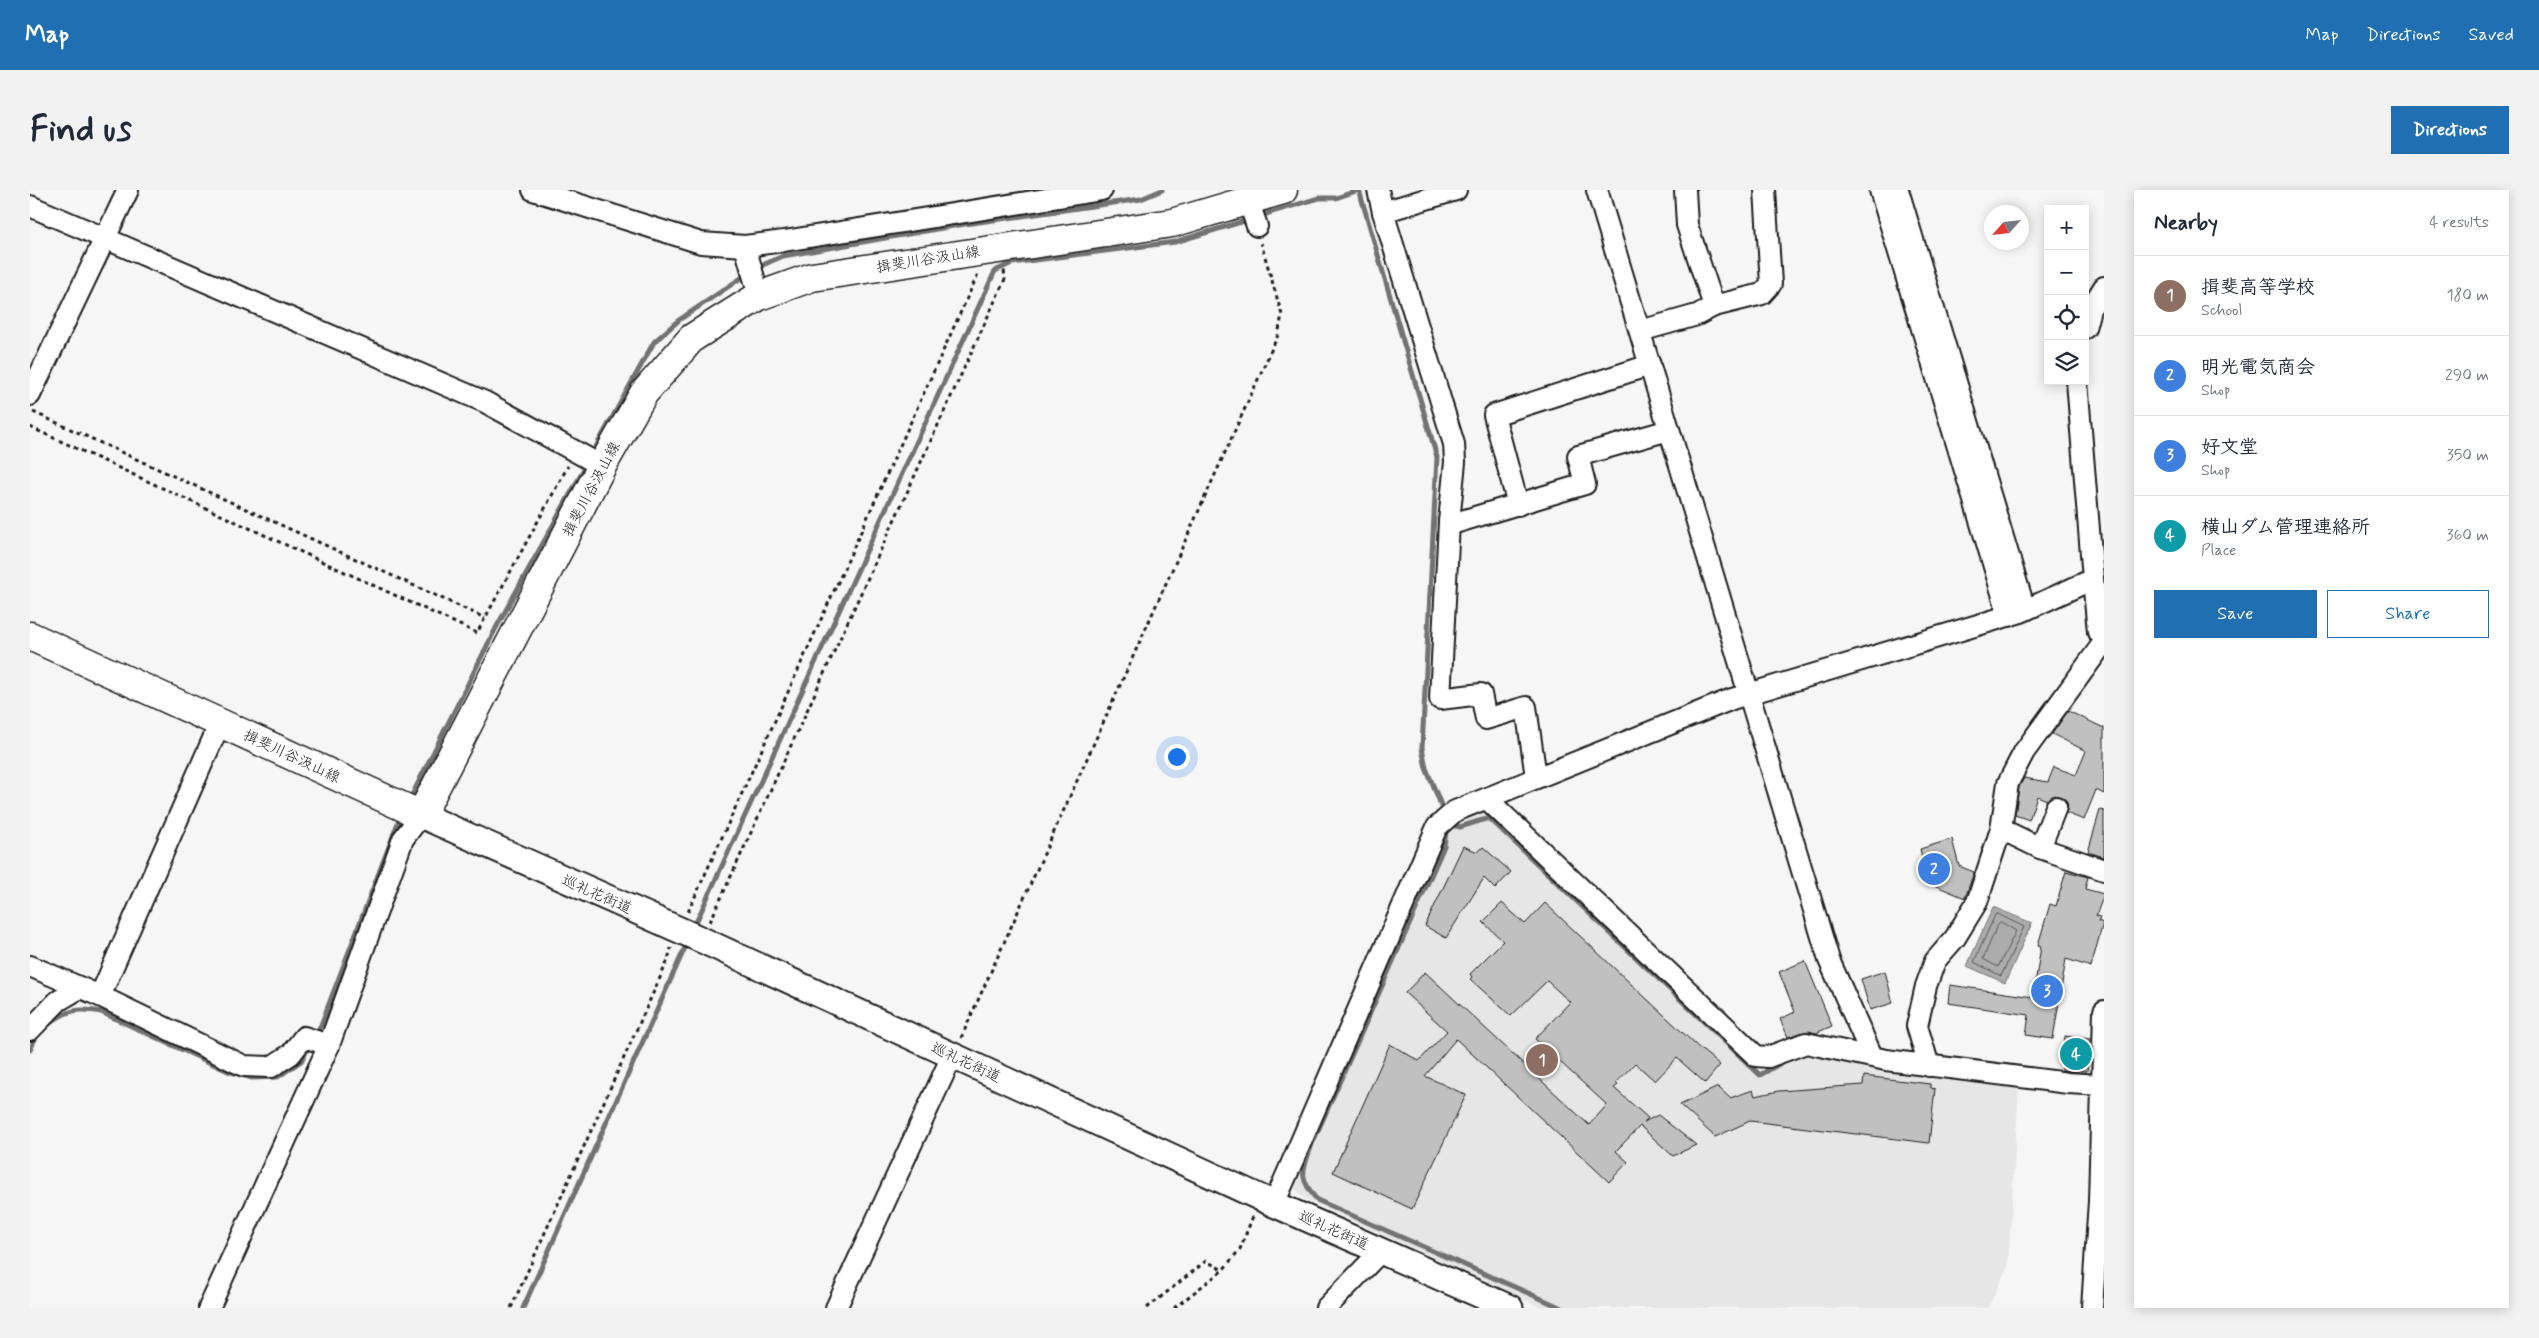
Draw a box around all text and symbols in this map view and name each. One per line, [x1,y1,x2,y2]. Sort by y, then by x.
text: Map [25,20,69,51]
text: Map [2306,23,2339,47]
text: Directions [2367,23,2441,47]
text: Saved [2469,23,2514,47]
button: Directions [2391,106,2509,154]
text: Find us [30,107,132,153]
north arrow [1984,205,2029,250]
map controls [2044,205,2089,385]
button: + [2044,205,2089,250]
text: Nearby [2154,209,2218,237]
text: 4 results [2429,212,2489,233]
street label: 揖斐川谷汲山線 [875,242,982,278]
button: − [2044,250,2089,295]
text: 揖斐高等学校 [2201,275,2315,300]
text: 1 [2166,285,2174,306]
text: 180 m [2446,285,2489,306]
button: locate [2044,295,2089,340]
text: School [2201,300,2242,321]
button: layers [2044,340,2089,385]
text: 明光電気商会 [2201,355,2315,380]
text: 2 [2166,365,2174,386]
text: 290 m [2445,365,2489,386]
text: Shop [2201,380,2230,401]
text: 好文堂 [2201,435,2258,460]
street label: 揖斐川谷汲山線 [558,438,625,541]
text: 3 [2166,445,2174,466]
text: 350 m [2447,445,2489,466]
text: Shop [2201,460,2230,481]
text: 横山ダム管理連絡所 [2201,515,2370,540]
text: 4 [2165,525,2175,546]
text: 360 m [2446,525,2489,546]
text: Place [2201,540,2236,561]
button: Save [2154,590,2317,638]
button: Share [2327,590,2489,638]
street label: 揖斐川谷汲山線 [240,726,343,788]
your location [1164,744,1190,770]
pin: 2 [1918,850,1950,888]
street label: 巡礼花街道 [558,871,635,919]
pin: 3 [2031,972,2063,1010]
pin: 4 [2060,1035,2092,1073]
street label: 巡礼花街道 [927,1038,1004,1088]
pin: 1 [1526,1041,1558,1079]
street label: 巡礼花街道 [1295,1207,1372,1255]

